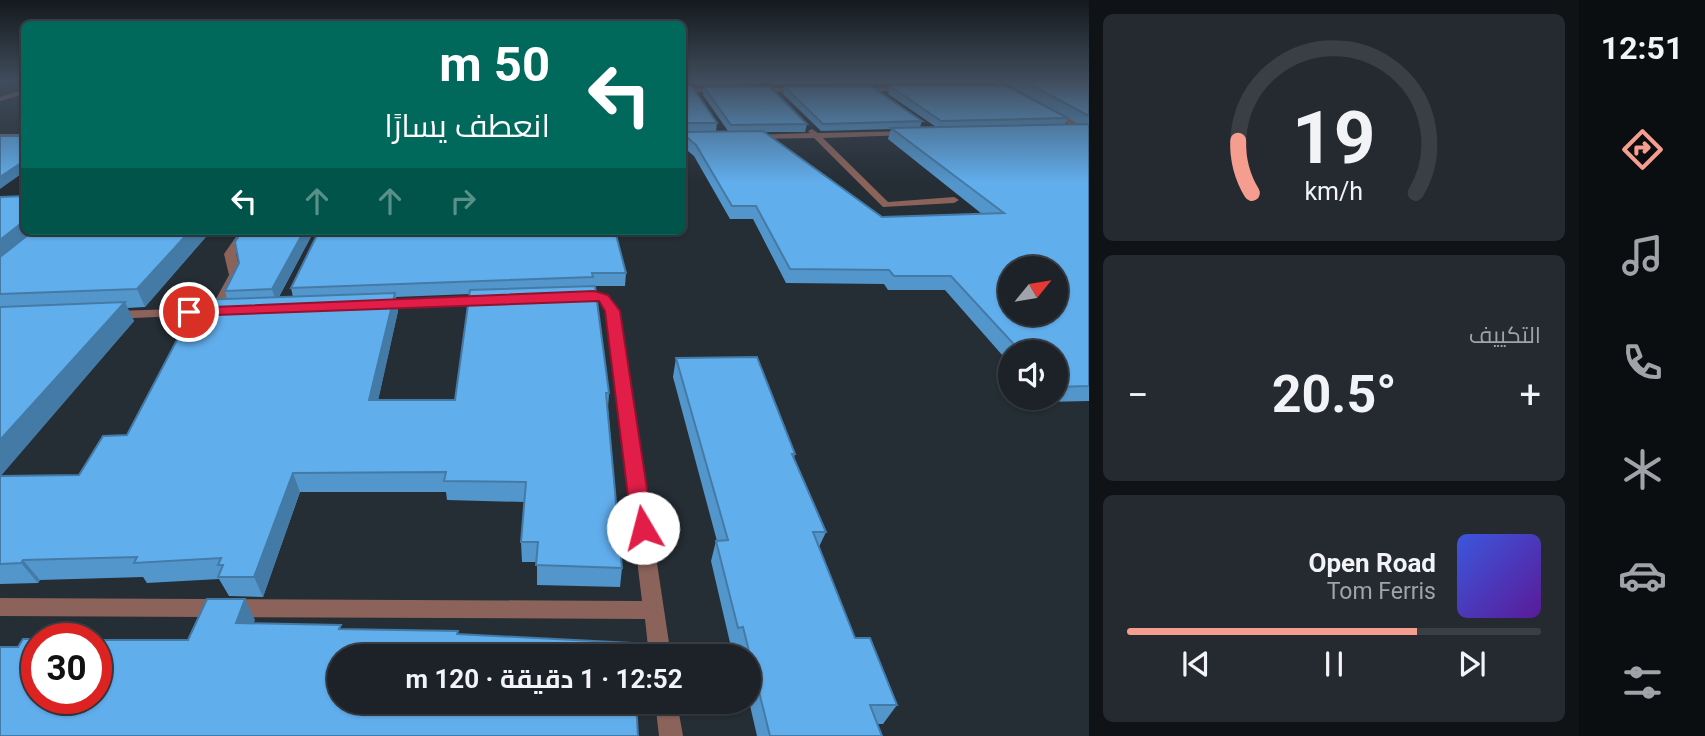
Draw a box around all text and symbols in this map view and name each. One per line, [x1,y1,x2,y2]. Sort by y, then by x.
text: 12:51 [1601,29,1683,67]
text: 50 m [439,36,550,93]
icon: left [574,49,665,140]
text: 19 [1292,96,1376,182]
text: انعطف يسارًا [384,107,550,145]
icon: directions [1618,125,1667,174]
text: km/h [1305,177,1363,206]
icon: left [225,182,263,220]
icon: ahead [298,182,336,220]
icon: ahead [371,182,409,220]
icon: right [444,182,482,220]
icon: music [1618,231,1667,280]
north arrow [998,256,1068,326]
map controls [998,256,1068,410]
pin [159,282,219,342]
icon: arrive [170,293,208,331]
text: التكييف [1469,322,1541,349]
icon: phone [1618,338,1667,387]
button: sound [998,340,1068,410]
text: 20.5° [1272,364,1397,425]
text: − [1127,373,1149,417]
text: + [1519,373,1541,417]
icon: climate [1618,445,1667,494]
position arrow [606,491,680,565]
text: Open Road [1308,548,1436,578]
icon: car [1618,551,1667,600]
text: Tom Ferris [1327,578,1436,605]
speed limit sign: 30 [21,623,112,714]
icon: previous [1177,645,1215,683]
icon: pause [1315,645,1353,683]
icon: next [1453,645,1491,683]
icon: filters [1618,658,1667,707]
text: 12:52 · 1 دقيقة · 120 m [405,664,683,694]

